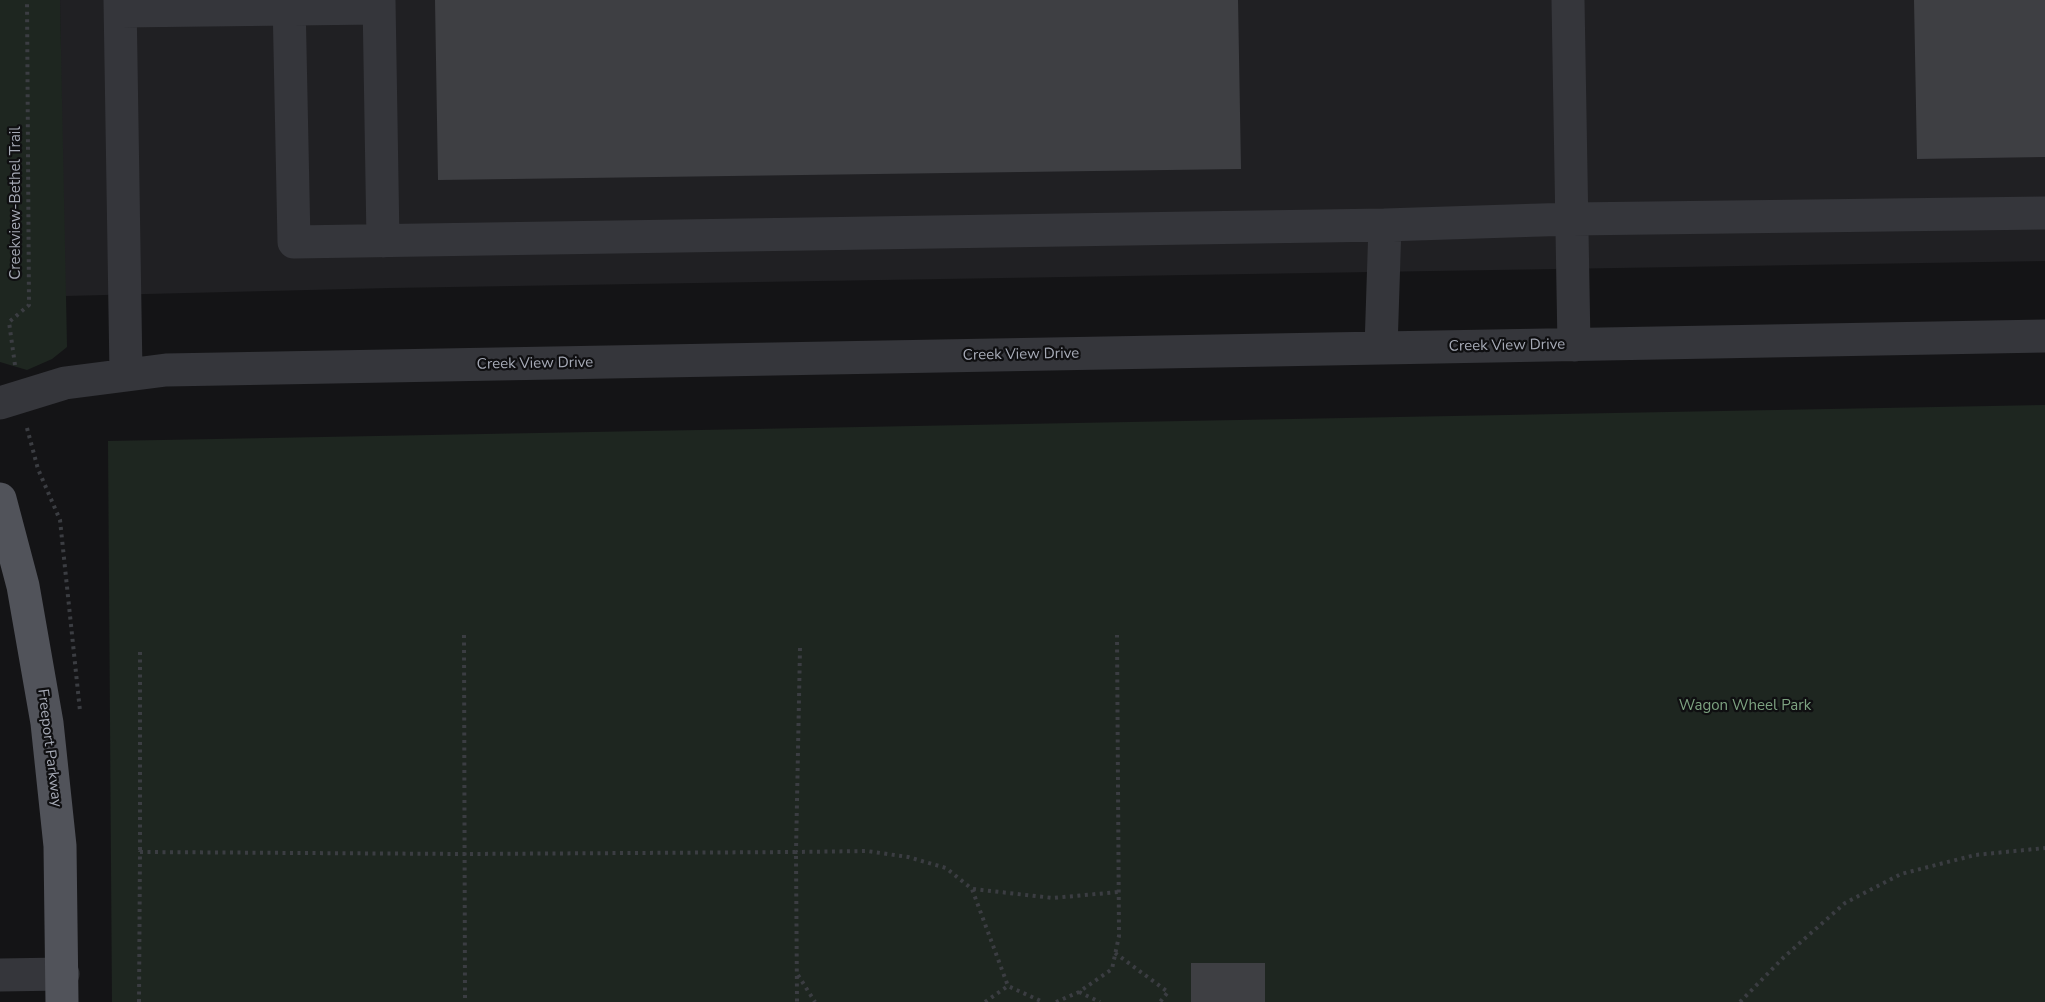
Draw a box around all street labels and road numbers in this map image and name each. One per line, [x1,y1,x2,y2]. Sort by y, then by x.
street label: Creekview-Bethel Trail [7,126,25,280]
street label: Creek View Drive [1449,336,1565,356]
street label: Creek View Drive [963,345,1079,365]
street label: Creek View Drive [477,354,593,374]
street label: Freeport Parkway [33,688,65,808]

